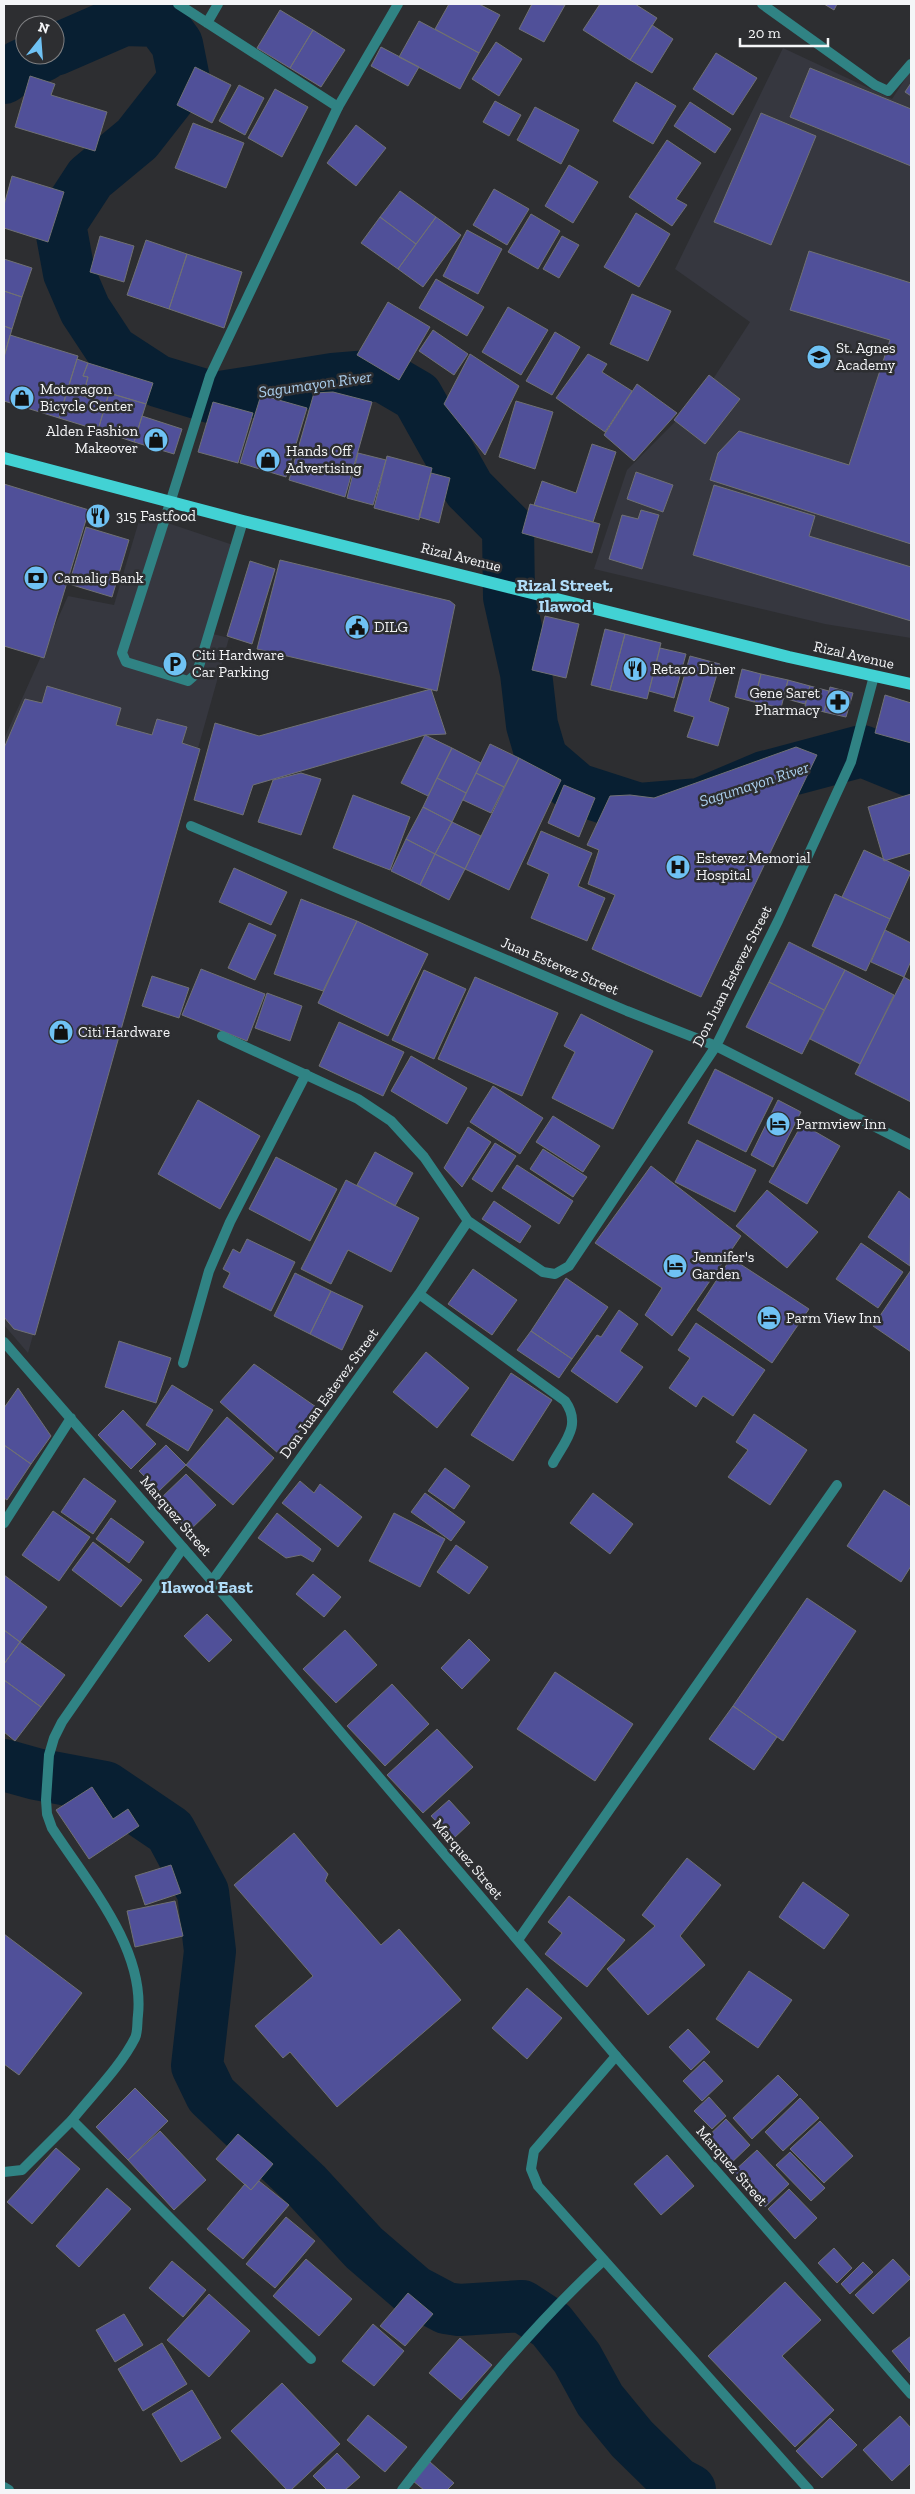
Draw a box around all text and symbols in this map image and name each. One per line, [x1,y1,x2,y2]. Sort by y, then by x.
north arrow [15,15,65,65]
scale bar [740,15,828,47]
text: N [36,18,52,38]
text: 20 m [748,24,781,42]
place label: St. Agnes Academy [836,339,896,374]
school or university icon: St. Agnes Academy [806,344,832,370]
water label: Sagumayon River [257,367,373,401]
place label: Motoragon Bicycle Center [40,380,133,415]
shop icon: Motoragon Bicycle Center [9,385,35,411]
place label: Alden Fashion Makeover [46,422,138,457]
shop icon: Alden Fashion Makeover [143,427,169,453]
place label: Hands Off Advertising [286,442,362,477]
shop icon: Hands Off Advertising [255,447,281,473]
restaurant icon: 315 Fastfood [85,503,111,529]
place label: 315 Fastfood [116,507,197,525]
street label: Rizal Avenue [419,538,503,576]
bank icon: Camalig Bank [23,565,49,591]
place label: Camalig Bank [54,569,144,587]
district label: Rizal Street, Ilawod [517,574,613,617]
public building icon: DILG [344,614,370,640]
place label: DILG [374,618,408,636]
street label: Rizal Avenue [812,637,896,673]
place label: Citi Hardware Car Parking [192,646,284,681]
parking icon: Citi Hardware Car Parking [162,651,188,677]
restaurant icon: Retazo Diner [622,656,648,682]
place label: Retazo Diner [652,660,736,678]
place label: Gene Saret Pharmacy [749,684,820,719]
pharmacy icon: Gene Saret Pharmacy [825,689,851,715]
water label: Sagumayon River [697,757,812,811]
place label: Estevez Memorial Hospital [696,849,811,884]
hospital icon: Estevez Memorial Hospital [665,854,691,880]
street label: Don Juan Estevez Street [689,902,776,1050]
street label: Juan Estevez Street [498,933,622,999]
shop icon: Citi Hardware [48,1019,74,1045]
place label: Citi Hardware [78,1023,170,1041]
hotel icon: Parmview Inn [765,1111,791,1137]
place label: Parmview Inn [796,1115,886,1133]
place label: Jennifer's Garden [692,1248,754,1283]
hotel icon: Jennifer's Garden [662,1253,688,1279]
hotel icon: Parm View Inn [756,1305,782,1331]
place label: Parm View Inn [786,1309,881,1327]
street label: Don Juan Estevez Street [276,1324,382,1461]
street label: Marquez Street [136,1472,216,1560]
district label: Ilawod East [161,1576,254,1598]
street label: Marquez Street [429,1815,507,1903]
street label: Marquez Street [692,2122,772,2210]

